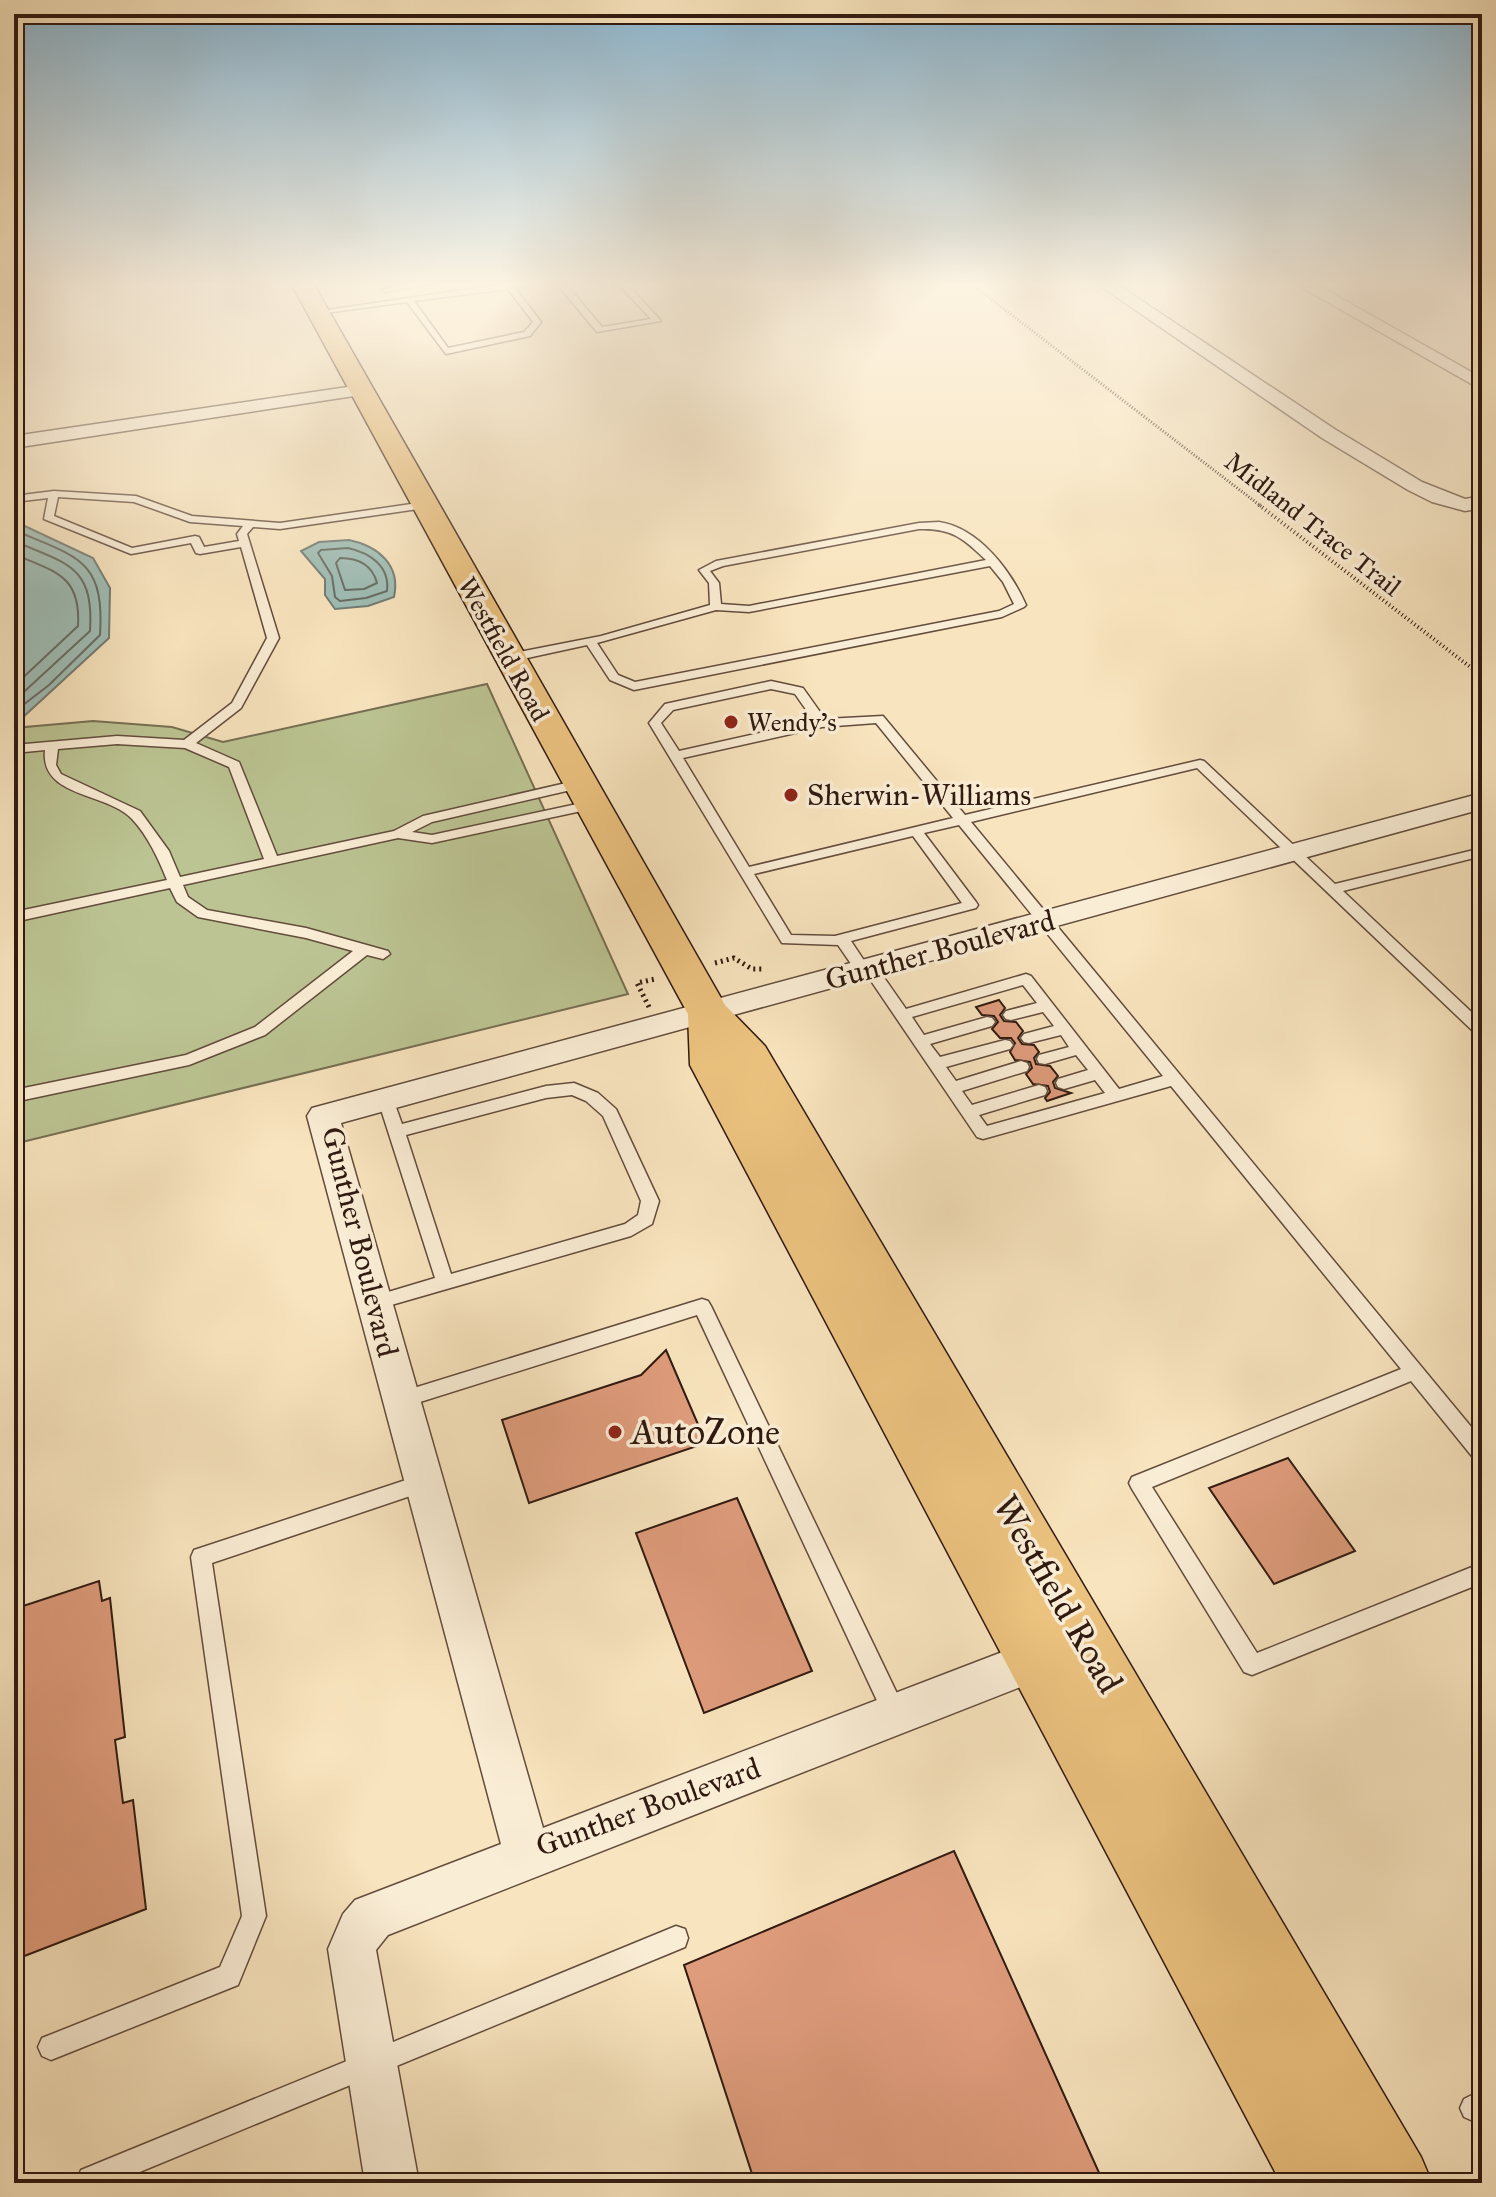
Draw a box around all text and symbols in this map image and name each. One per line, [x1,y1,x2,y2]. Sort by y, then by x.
street label: Midland Trace Trail [1218,445,1408,603]
street label: Westfield Road [451,571,557,727]
place label: Wendy's [747,706,837,738]
marker: Wendy's [722,713,740,731]
place label: Sherwin-Williams [807,777,1031,813]
marker: Sherwin-Williams [782,786,800,804]
street label: Gunther Boulevard [821,902,1059,998]
street label: Gunther Boulevard [314,1123,406,1361]
place label: AutoZone [629,1410,780,1454]
marker: AutoZone [606,1423,624,1441]
street label: Westfield Road [984,1487,1132,1701]
street label: Gunther Boulevard [531,1750,765,1864]

